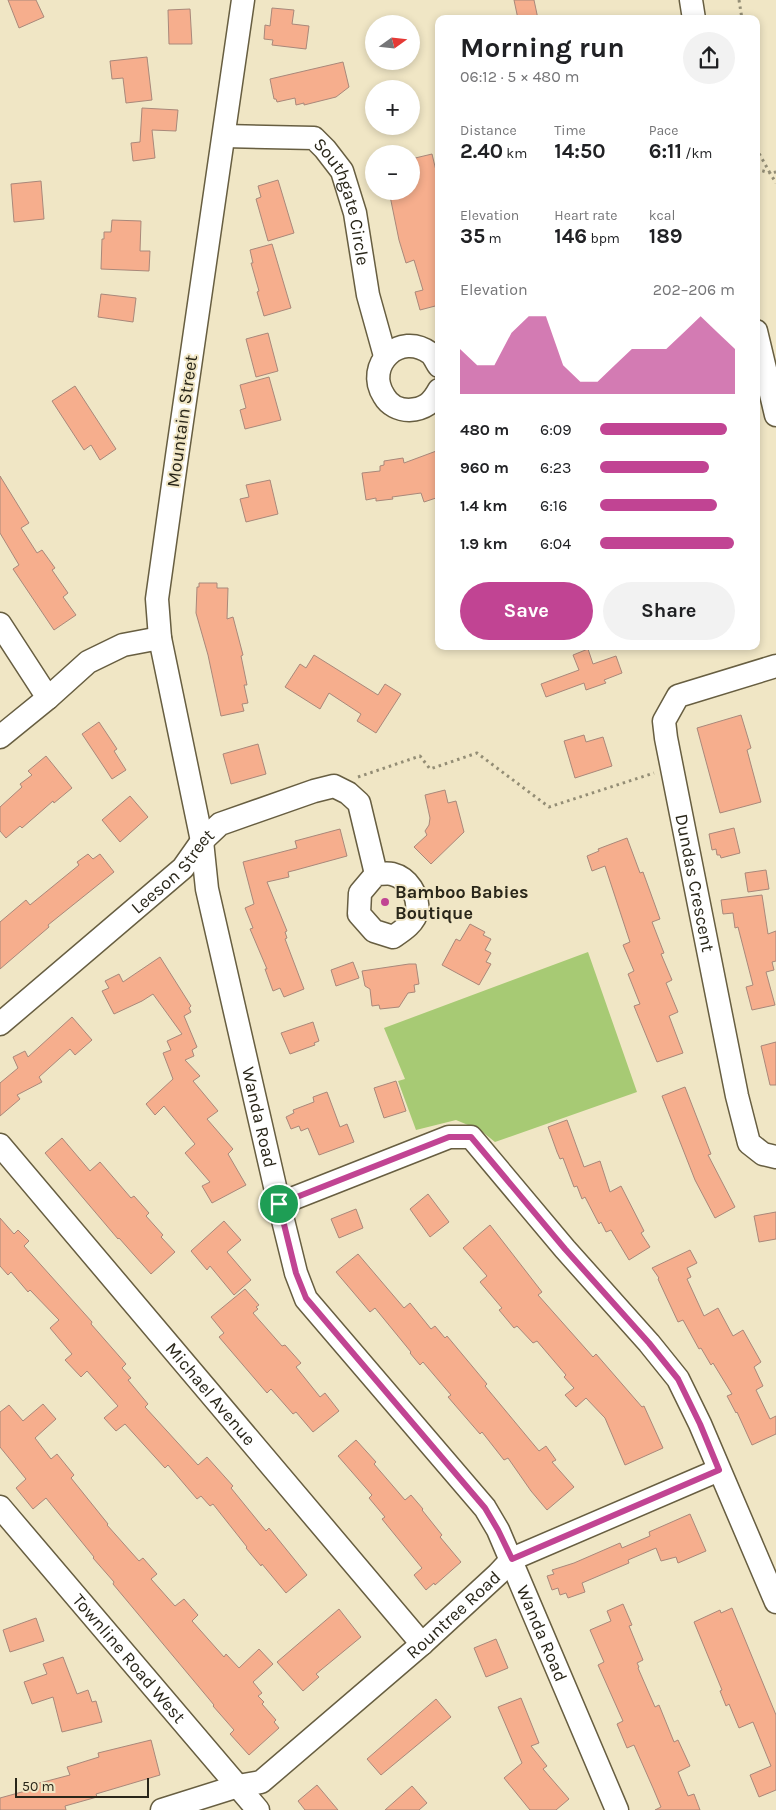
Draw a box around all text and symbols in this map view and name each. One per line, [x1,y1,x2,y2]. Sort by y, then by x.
north arrow [365,15,420,70]
map controls [365,15,420,200]
text: Morning run [460,31,625,64]
button: share [683,32,735,84]
text: 06:12 · 5 × 480 m [460,67,579,86]
button: + [365,80,420,135]
text: Distance [460,122,517,139]
text: Time [554,122,586,139]
text: Pace [649,122,679,139]
street label: Southgate Circle [309,133,374,267]
text: 2.40 [460,139,503,163]
text: 14:50 [554,139,605,163]
text: 6:11 [649,139,682,163]
button: − [365,145,420,200]
text: km [503,145,527,162]
text: /km [682,145,712,162]
text: Elevation [460,207,519,224]
text: Heart rate [554,207,617,224]
text: kcal [649,207,675,224]
text: 35 [460,224,485,248]
text: 146 [554,224,587,248]
text: 189 [649,224,683,248]
text: m [485,230,502,247]
text: bpm [587,230,620,247]
text: Elevation [460,280,528,299]
text: 202–206 m [653,280,735,299]
street label: Mountain Street [162,353,202,489]
text: 480 m [460,420,509,439]
text: 6:09 [540,420,572,439]
text: 960 m [460,458,509,477]
text: 6:23 [540,458,572,477]
text: 1.4 km [460,496,507,515]
text: 6:16 [540,496,567,515]
text: 1.9 km [460,534,508,553]
text: 6:04 [540,534,571,553]
button: Save [460,582,593,640]
button: Share [603,582,735,640]
street label: Dundas Crescent [670,812,719,954]
street label: Leeson Street [126,824,219,918]
place label: Bamboo Babies Boutique [395,881,528,924]
marker: Bamboo Babies Boutique [379,896,391,908]
street label: Wanda Road [237,1065,281,1170]
pin [258,1183,300,1225]
icon: arrive [265,1190,293,1218]
street label: Michael Avenue [161,1338,260,1450]
street label: Rountree Road [402,1566,505,1664]
street label: Wanda Road [512,1582,572,1685]
street label: Townline Road West [68,1589,190,1728]
scale bar [15,1775,149,1798]
text: 50 m [22,1778,55,1795]

